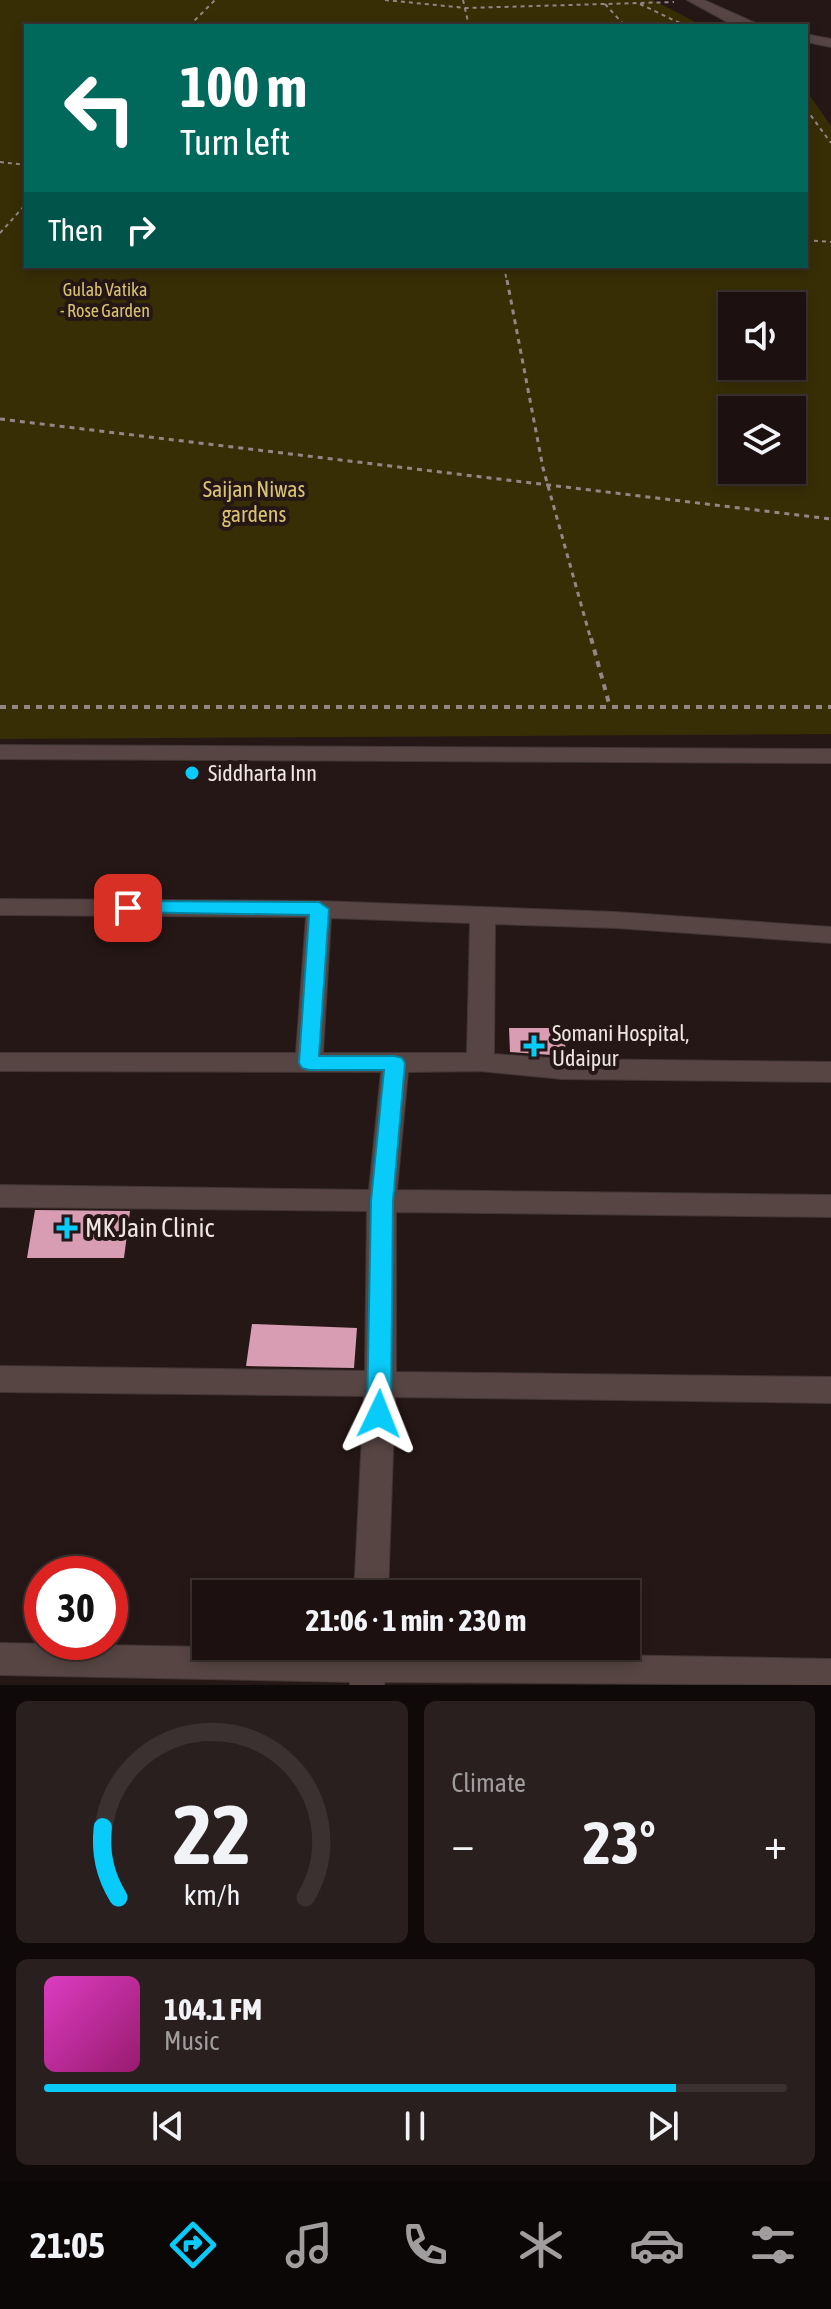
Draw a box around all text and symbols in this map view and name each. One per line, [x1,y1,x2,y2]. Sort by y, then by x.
text: 100 m [180,55,307,119]
icon: left [48,56,152,160]
text: Turn left [180,121,290,163]
icon: right [119,208,163,252]
text: Then [48,213,103,247]
park label: Gulab Vatika - Rose Garden [60,279,150,321]
map controls [718,292,806,484]
button: sound [718,292,806,380]
button: layers [718,396,806,484]
park label: Saijan Niwas gardens [203,476,305,527]
place label: Siddharta Inn [208,760,317,786]
marker: Siddharta Inn [183,764,201,782]
pin [94,874,162,942]
icon: arrive [106,886,150,930]
place label: Somani Hospital, Udaipur [552,1020,689,1071]
marker: Somani Hospital, Udaipur [523,1035,545,1057]
place label: MK Jain Clinic [85,1213,214,1243]
marker: MK Jain Clinic [56,1217,78,1239]
position arrow [337,1372,421,1456]
speed limit sign: 30 [24,1556,128,1660]
text: 21:06 · 1 min · 230 m [306,1603,526,1637]
text: Climate [452,1768,526,1798]
text: 22 [173,1786,251,1882]
text: 23° [583,1808,656,1877]
text: − [452,1818,474,1868]
text: + [764,1818,787,1868]
text: km/h [183,1878,240,1911]
text: 104.1 FM [164,1992,262,2026]
text: Music [164,2026,219,2056]
icon: previous [146,2104,190,2148]
icon: pause [393,2104,437,2148]
icon: next [641,2104,685,2148]
icon: directions [165,2217,221,2273]
icon: music [281,2217,337,2273]
icon: phone [397,2217,453,2273]
icon: climate [513,2217,569,2273]
icon: car [629,2217,685,2273]
icon: filters [745,2217,801,2273]
text: 21:05 [30,2224,105,2266]

